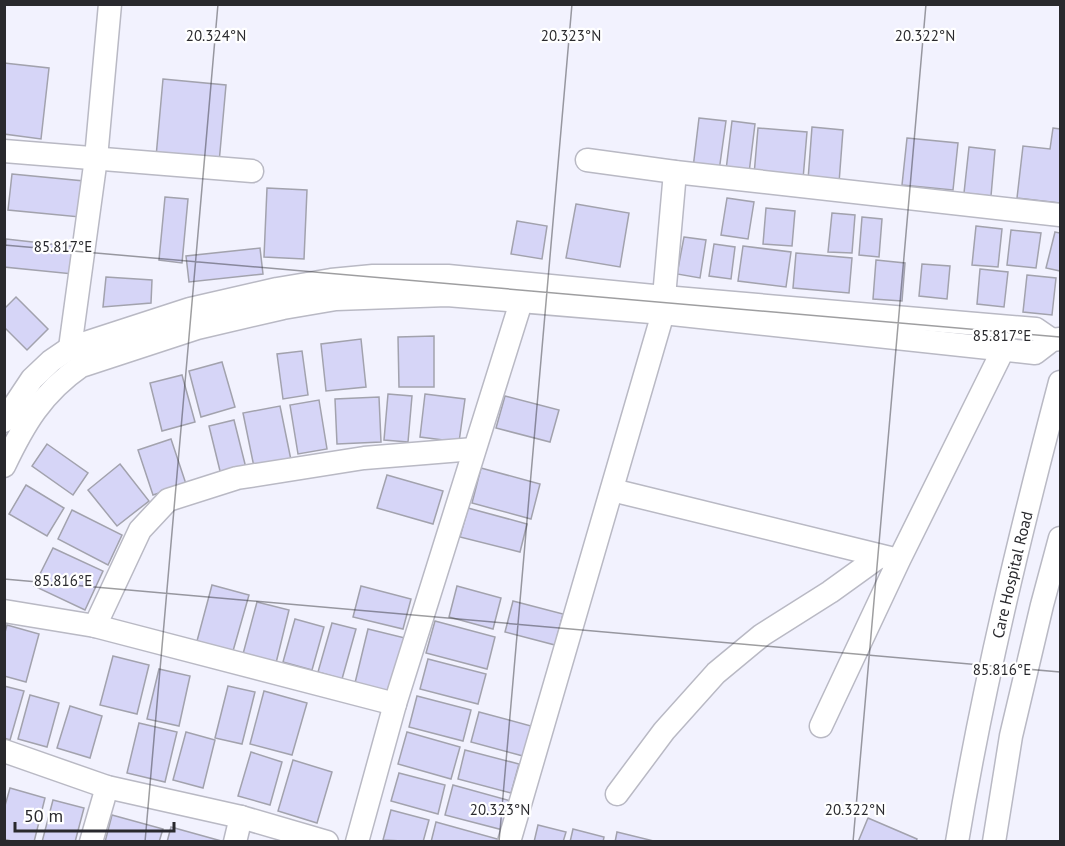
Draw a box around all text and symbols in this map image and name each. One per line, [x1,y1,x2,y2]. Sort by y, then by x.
text: 20.324°N [186,26,246,45]
text: 20.323°N [541,26,601,45]
text: 20.322°N [895,26,955,45]
text: 85.817°E [34,237,92,256]
text: 85.817°E [973,326,1031,345]
street label: Care Hospital Road [987,509,1037,640]
text: 85.816°E [34,571,92,590]
text: 85.816°E [973,660,1031,679]
scale bar [15,795,174,833]
text: 20.323°N [470,800,530,819]
text: 20.322°N [825,800,885,819]
text: 50 m [24,804,63,827]

